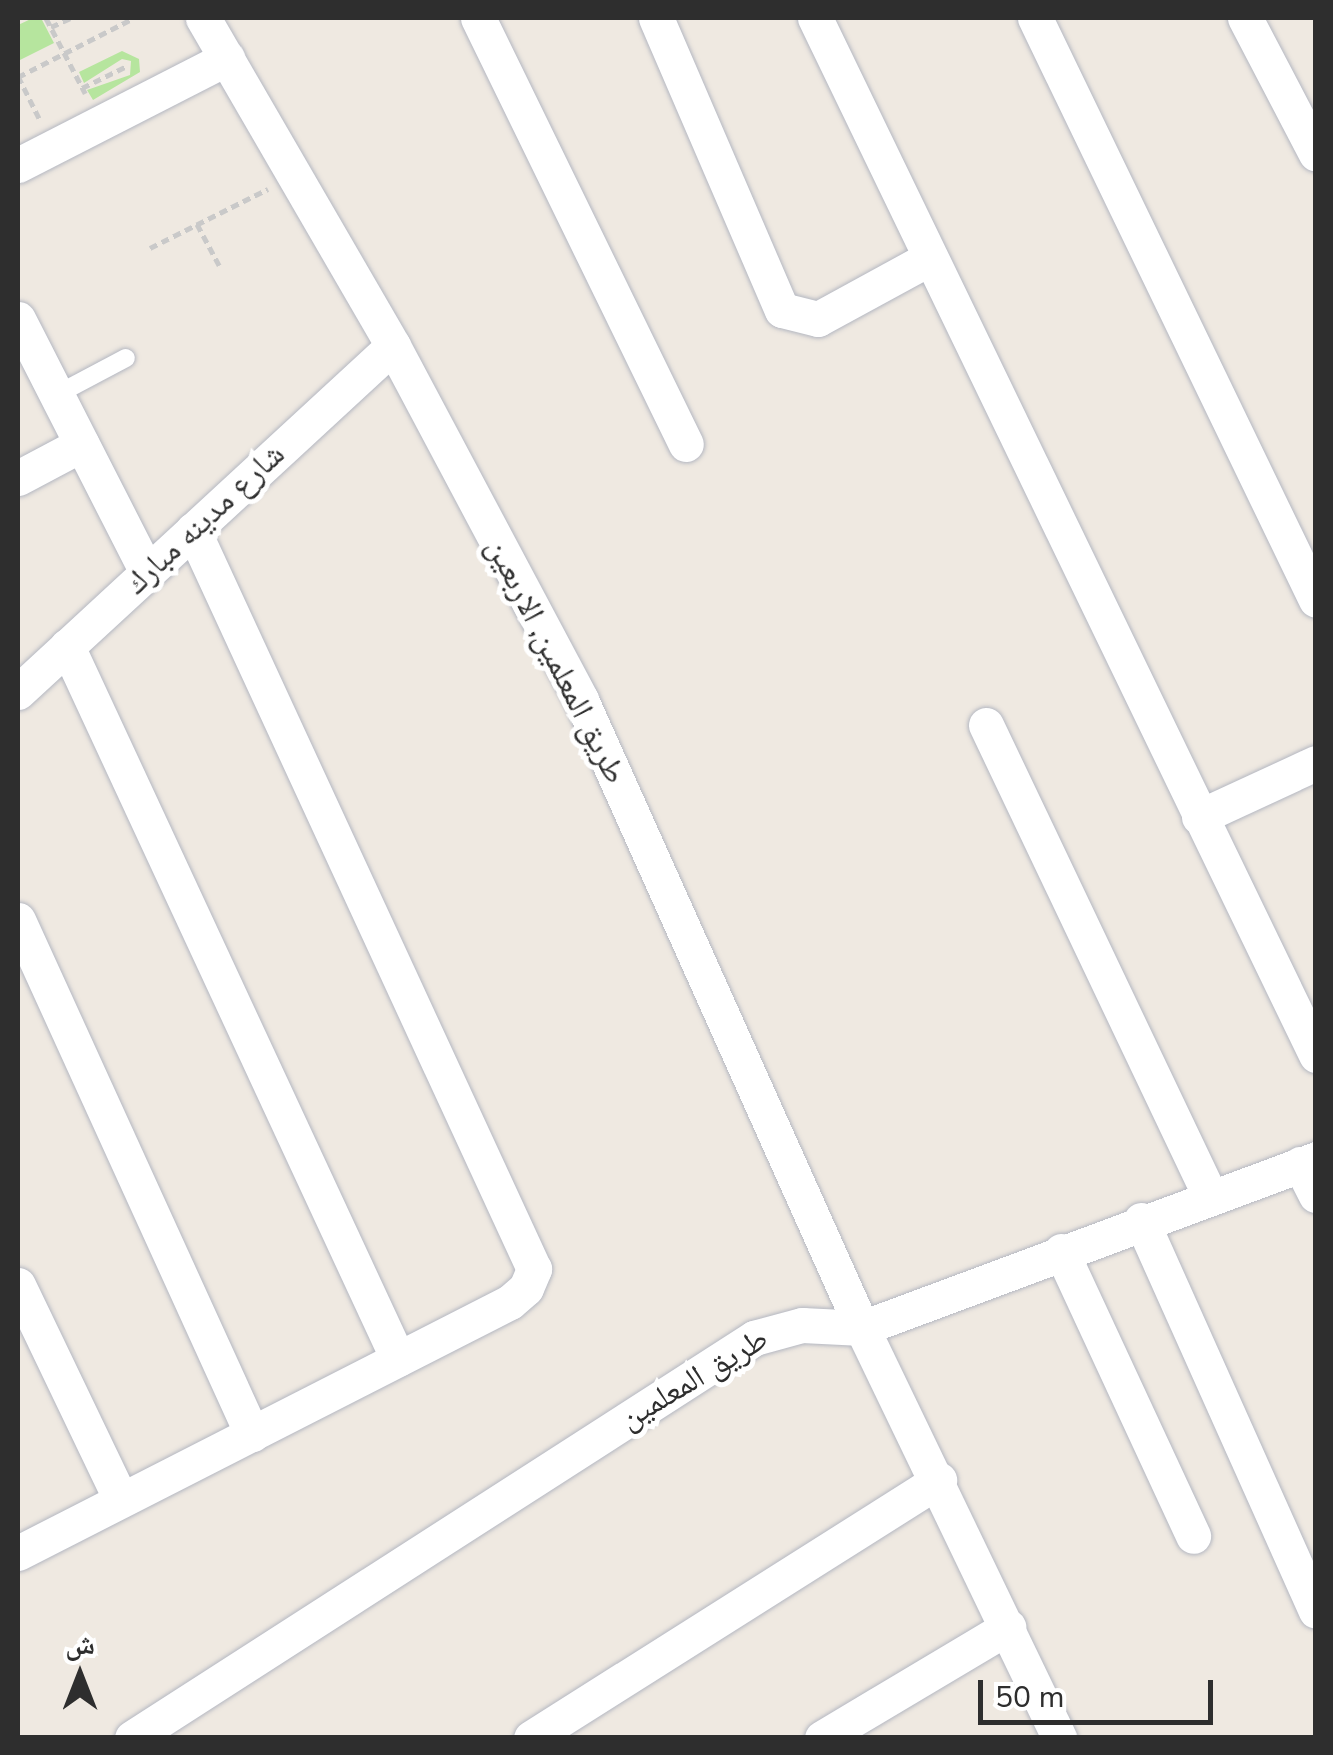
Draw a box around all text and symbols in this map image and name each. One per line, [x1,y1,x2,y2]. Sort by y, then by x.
street label: شارع مدينه مبارك [117,435,293,603]
street label: طريق المعلمين, الاربعين [478,532,634,790]
street label: طريق المعلمين [613,1320,775,1438]
north arrow [30,1625,130,1725]
text: ش [65,1626,95,1664]
scale bar [983,1660,1218,1722]
text: 50 m [995,1677,1064,1718]

